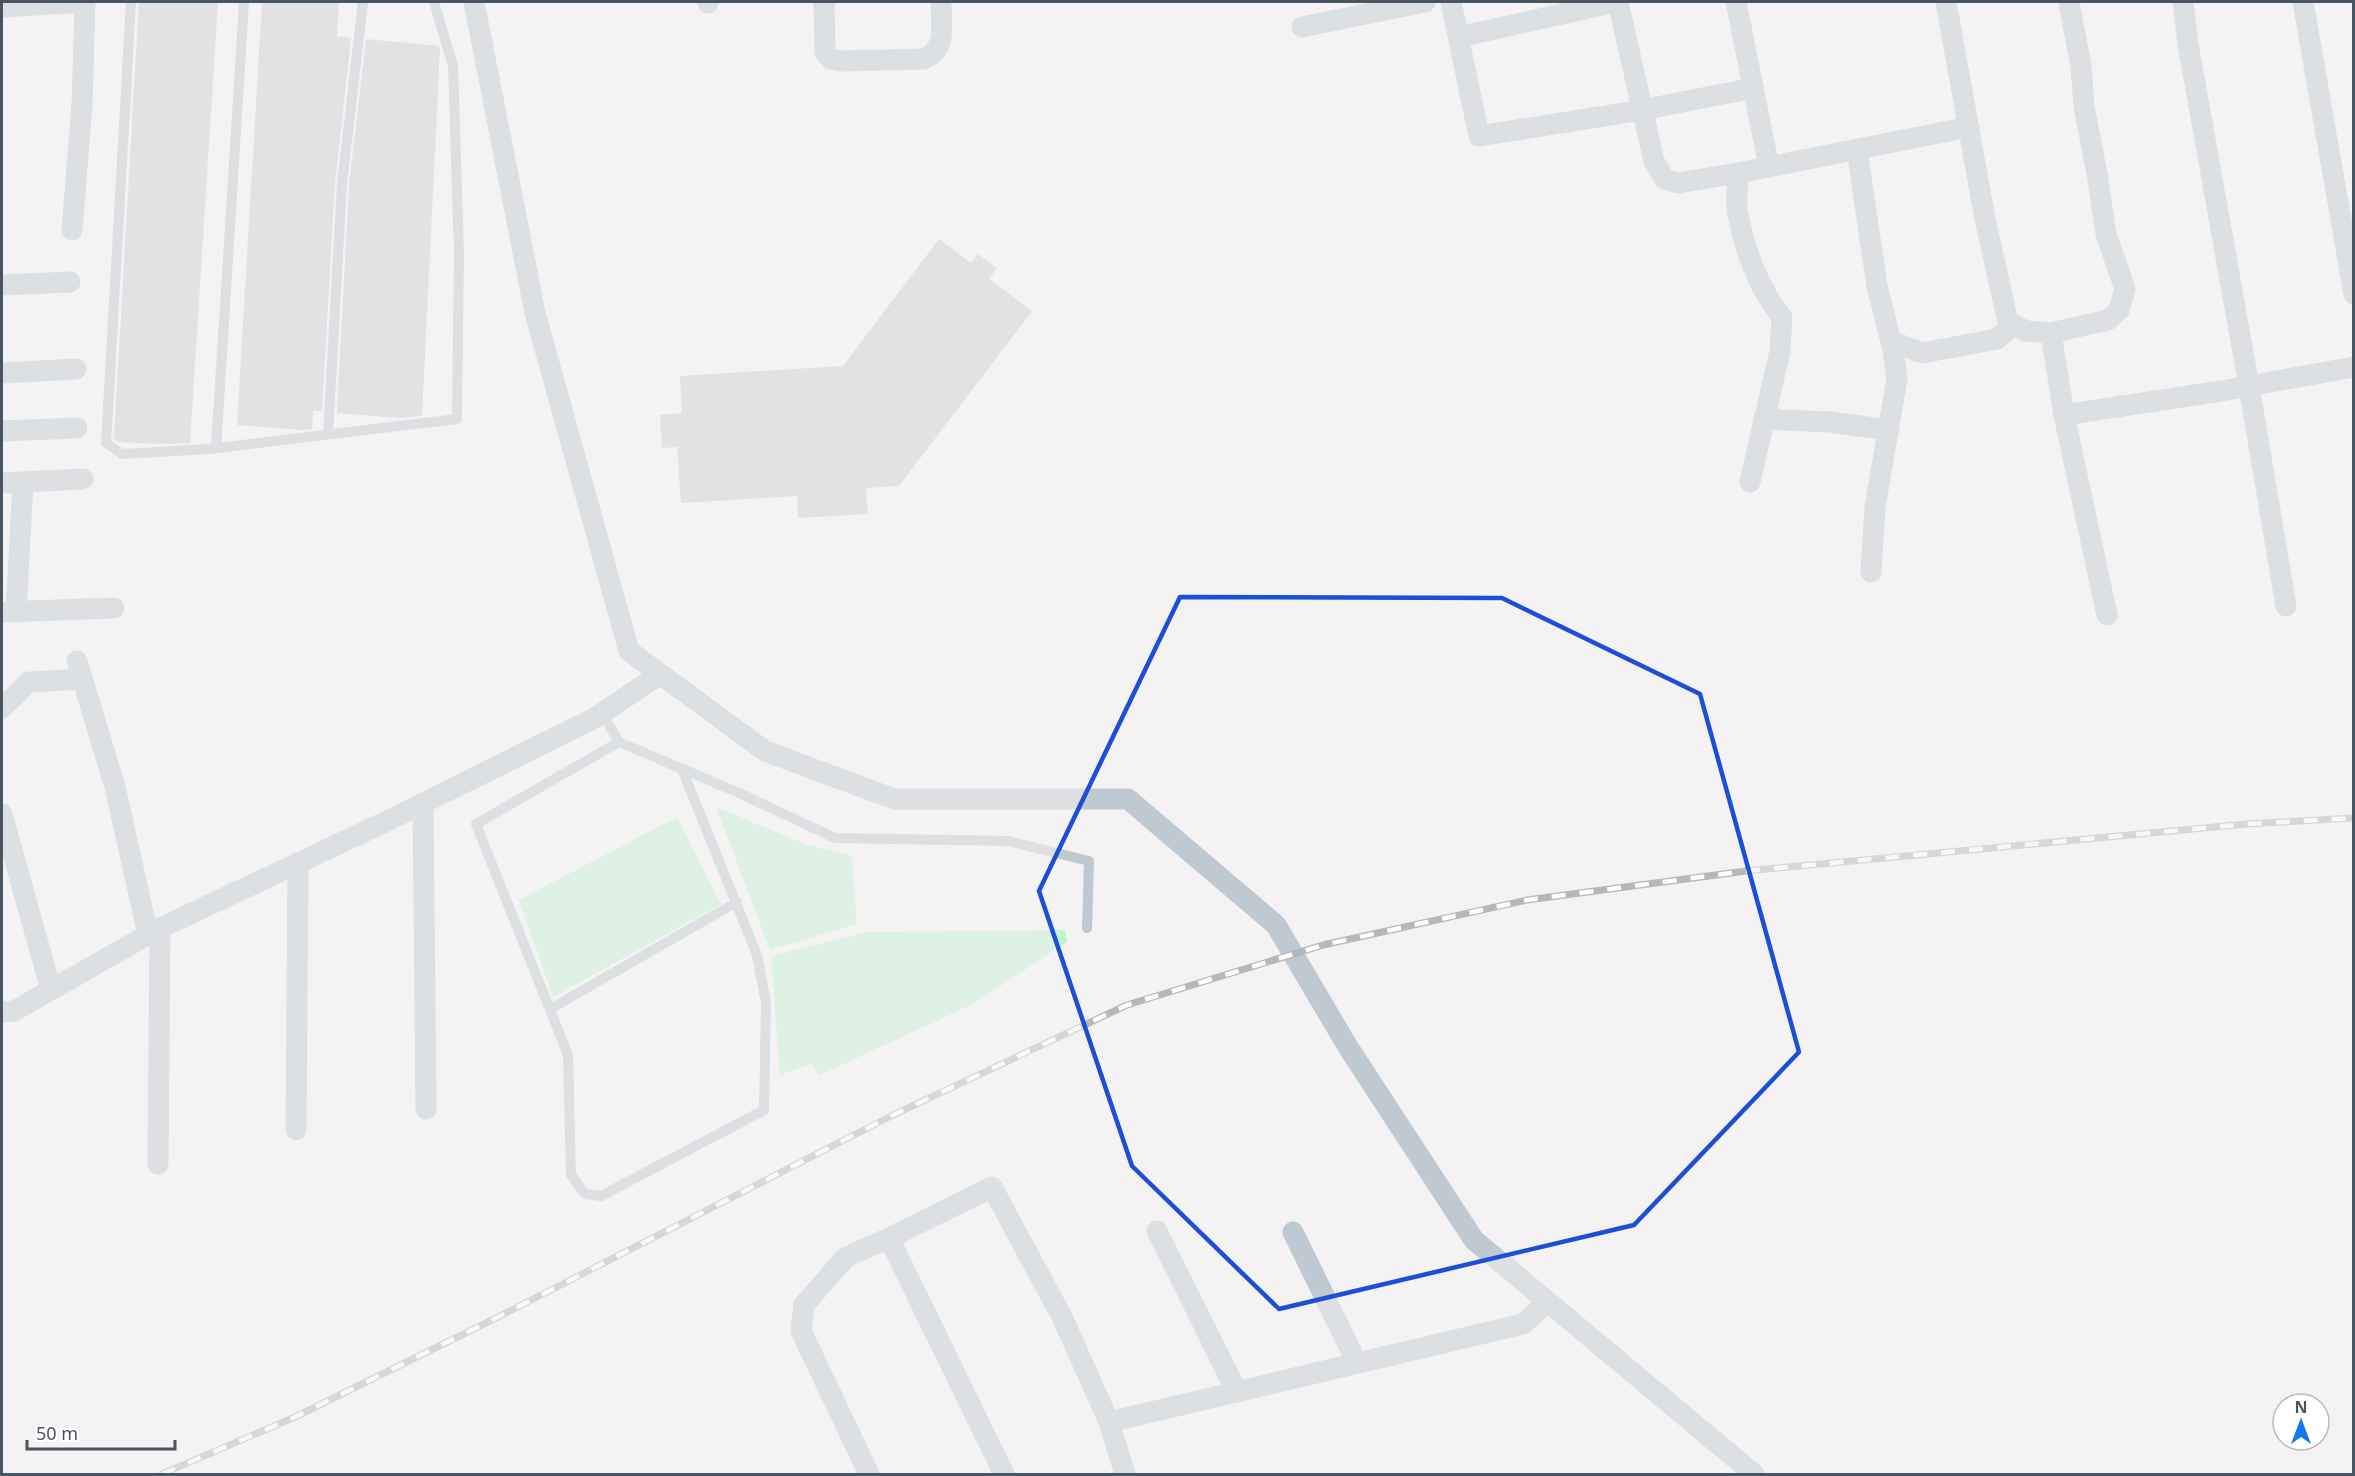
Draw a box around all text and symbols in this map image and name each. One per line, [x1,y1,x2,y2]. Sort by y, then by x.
north arrow [2271,1392,2331,1452]
text: N [2294,1396,2308,1418]
scale bar [27,1413,176,1451]
text: 50 m [36,1421,78,1445]

